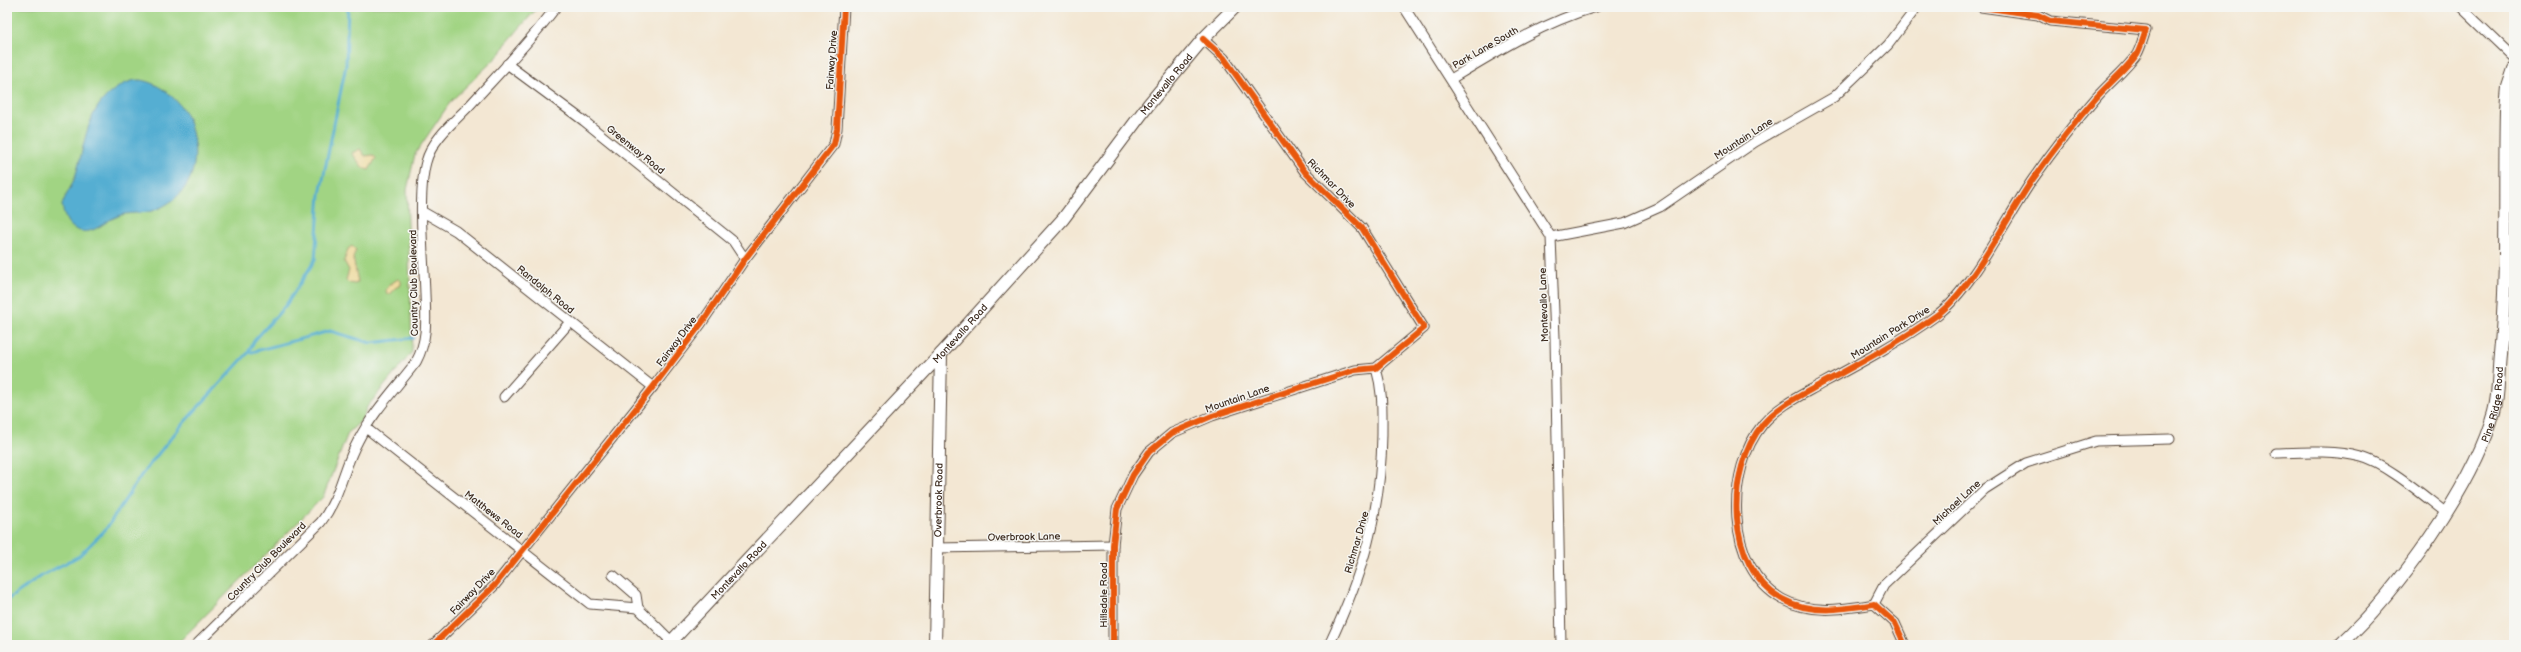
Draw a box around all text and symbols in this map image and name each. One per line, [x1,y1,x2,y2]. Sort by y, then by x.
street label: Park Lane South [1451,24,1521,71]
street label: Fairway Drive [824,30,840,90]
street label: Montevallo Road [1138,51,1196,117]
street label: Mountain Lane [1712,115,1775,162]
street label: Greenway Road [604,123,667,177]
street label: Richmar Drive [1305,156,1358,211]
street label: Country Club Boulevard [407,229,421,336]
street label: Randolph Road [514,263,577,317]
street label: Montevallo Lane [1537,268,1551,342]
street label: Montevallo Road [930,301,991,366]
street label: Mountain Park Drive [1849,304,1932,362]
street label: Fairway Drive [654,314,700,369]
street label: Pine Ridge Road [2479,366,2506,444]
street label: Mountain Lane [1204,382,1271,416]
street label: Overbrook Road [932,463,946,537]
street label: Michael Lane [1930,477,1983,528]
street label: Matthews Road [462,488,525,541]
street label: Richmar Drive [1342,510,1372,575]
street label: Country Club Boulevard [225,520,309,604]
street label: Overbrook Lane [988,530,1060,544]
street label: Montevallo Road [709,539,770,602]
street label: Hillsdale Road [1098,562,1110,628]
street label: Fairway Drive [448,566,498,617]

